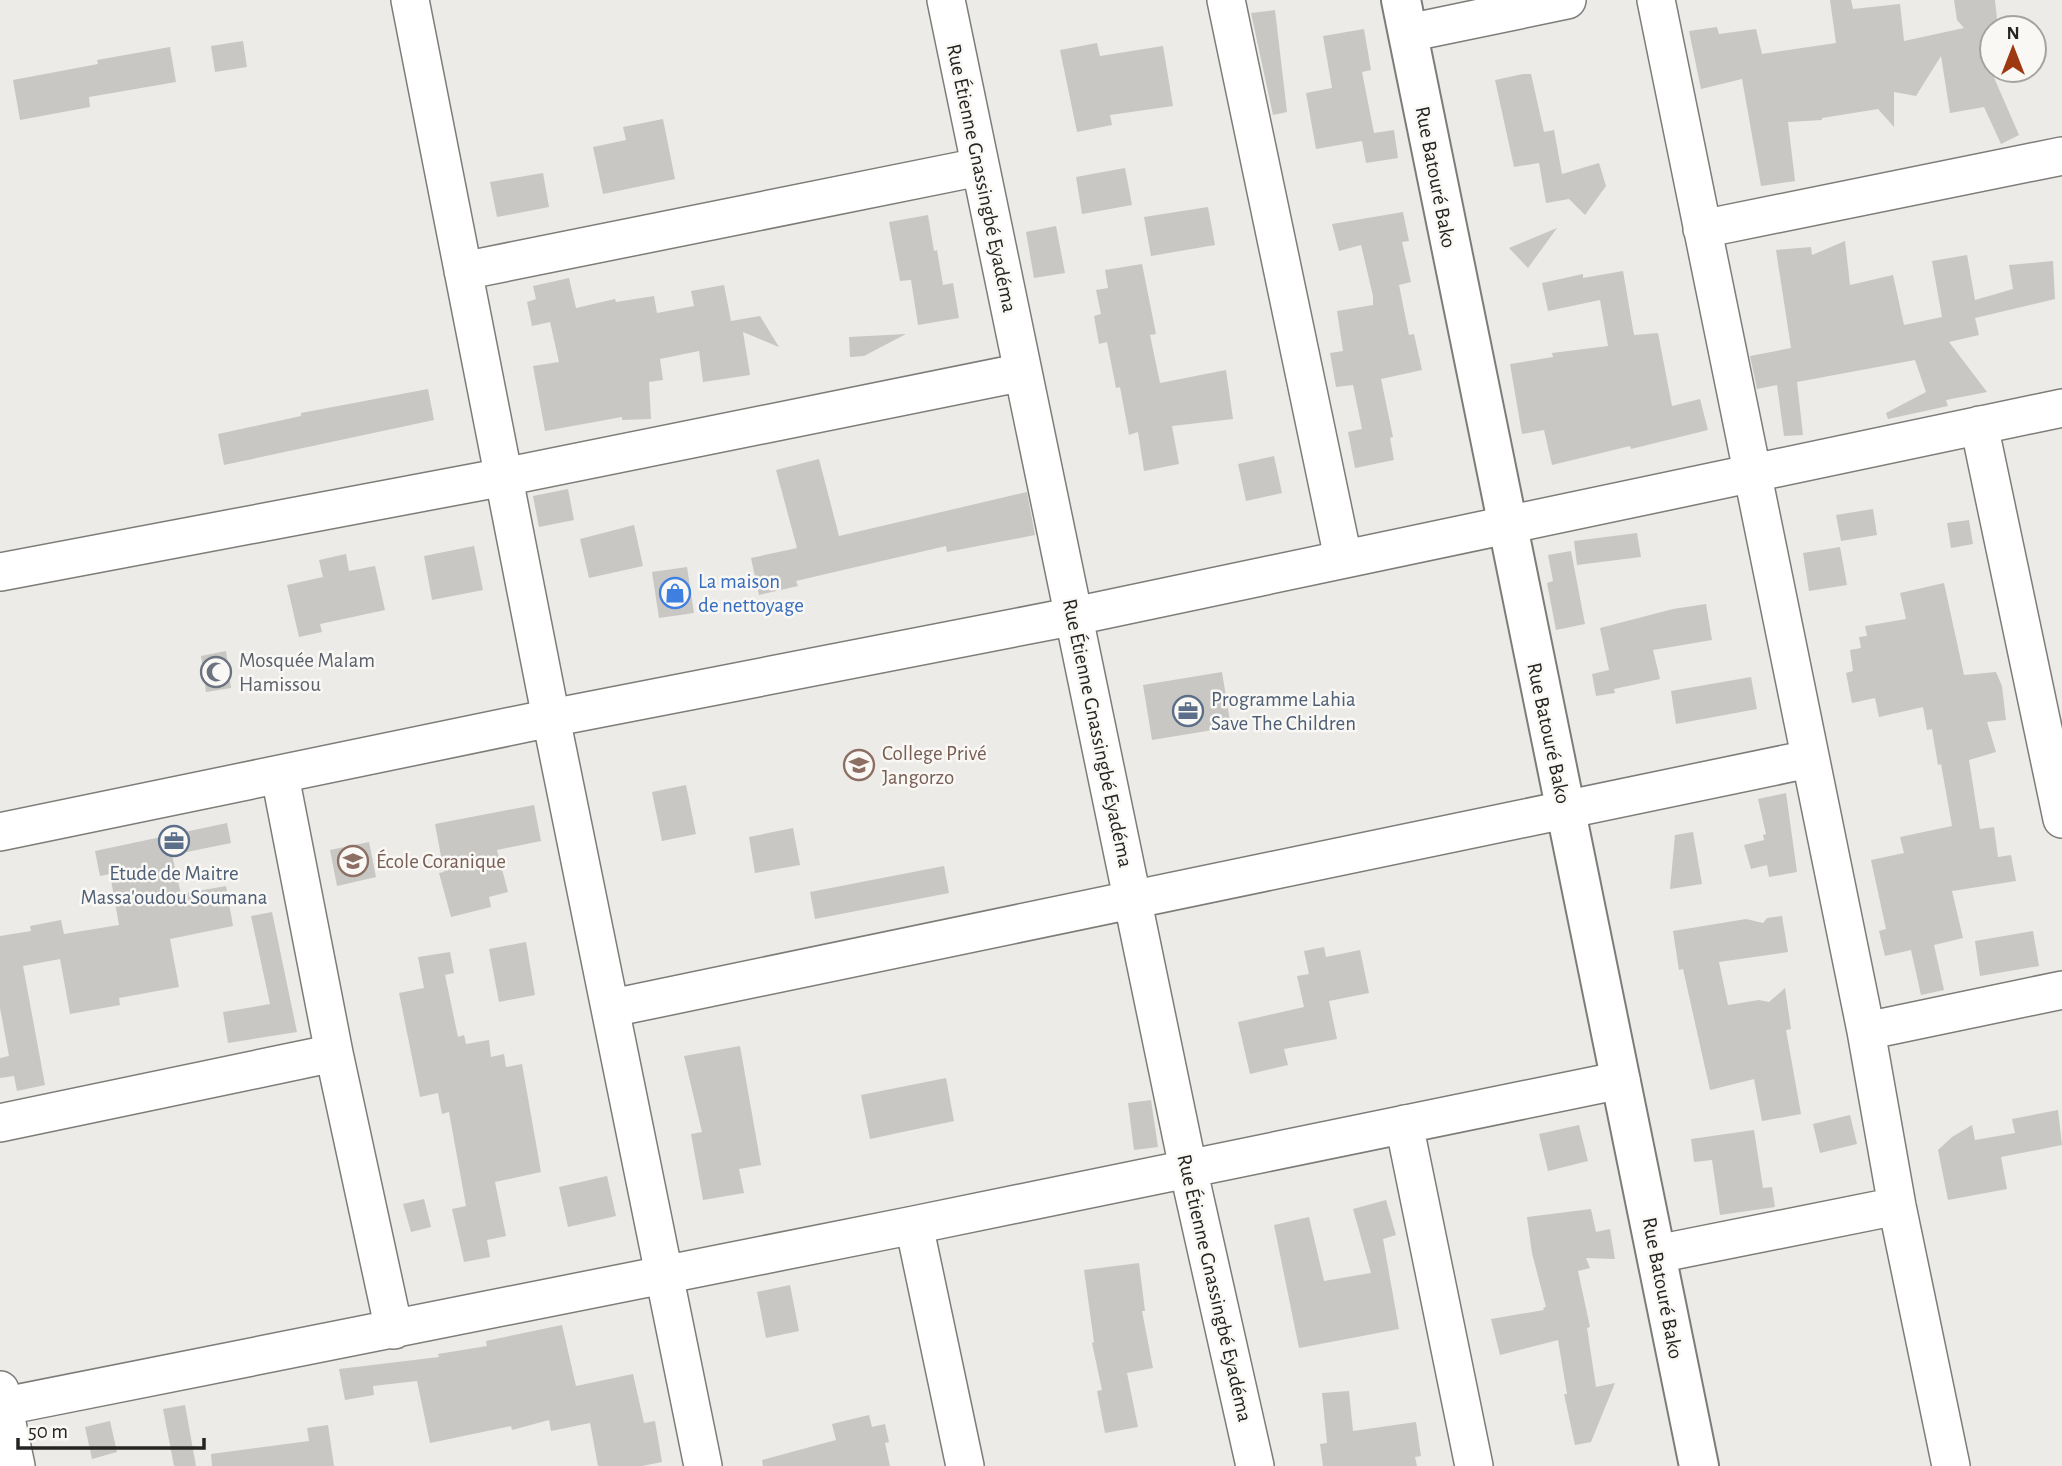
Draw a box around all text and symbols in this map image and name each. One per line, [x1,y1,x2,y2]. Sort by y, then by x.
north arrow [1978,14,2048,84]
text: N [2006,24,2020,43]
street label: Rue Étienne Gnassingbé Eyadéma [943,41,1022,315]
street label: Rue Batouré Bako [1411,105,1460,250]
place label: La maison de nettoyage [698,571,804,616]
shop icon: La maison de nettoyage [658,576,692,610]
street label: Rue Étienne Gnassingbé Eyadéma [1059,596,1138,870]
place label: Mosquée Malam Hamissou [239,650,375,695]
mosque icon: Mosquée Malam Hamissou [199,655,233,689]
street label: Rue Batouré Bako [1523,661,1574,806]
place label: Programme Lahia Save The Children [1211,689,1356,734]
office icon: Programme Lahia Save The Children [1171,694,1205,728]
place label: College Privé Jangorzo [882,743,987,788]
school or university icon: College Privé Jangorzo [842,748,876,782]
office icon: Etude de Maitre Massa'oudou Soumana [157,824,191,858]
school or university icon: École Coranique [336,844,370,878]
place label: École Coranique [376,849,506,872]
place label: Etude de Maitre Massa'oudou Soumana [81,863,268,908]
street label: Rue Étienne Gnassingbé Eyadéma [1173,1152,1258,1424]
street label: Rue Batouré Bako [1638,1216,1687,1361]
scale bar [18,1406,203,1450]
text: 50 m [28,1421,68,1442]

